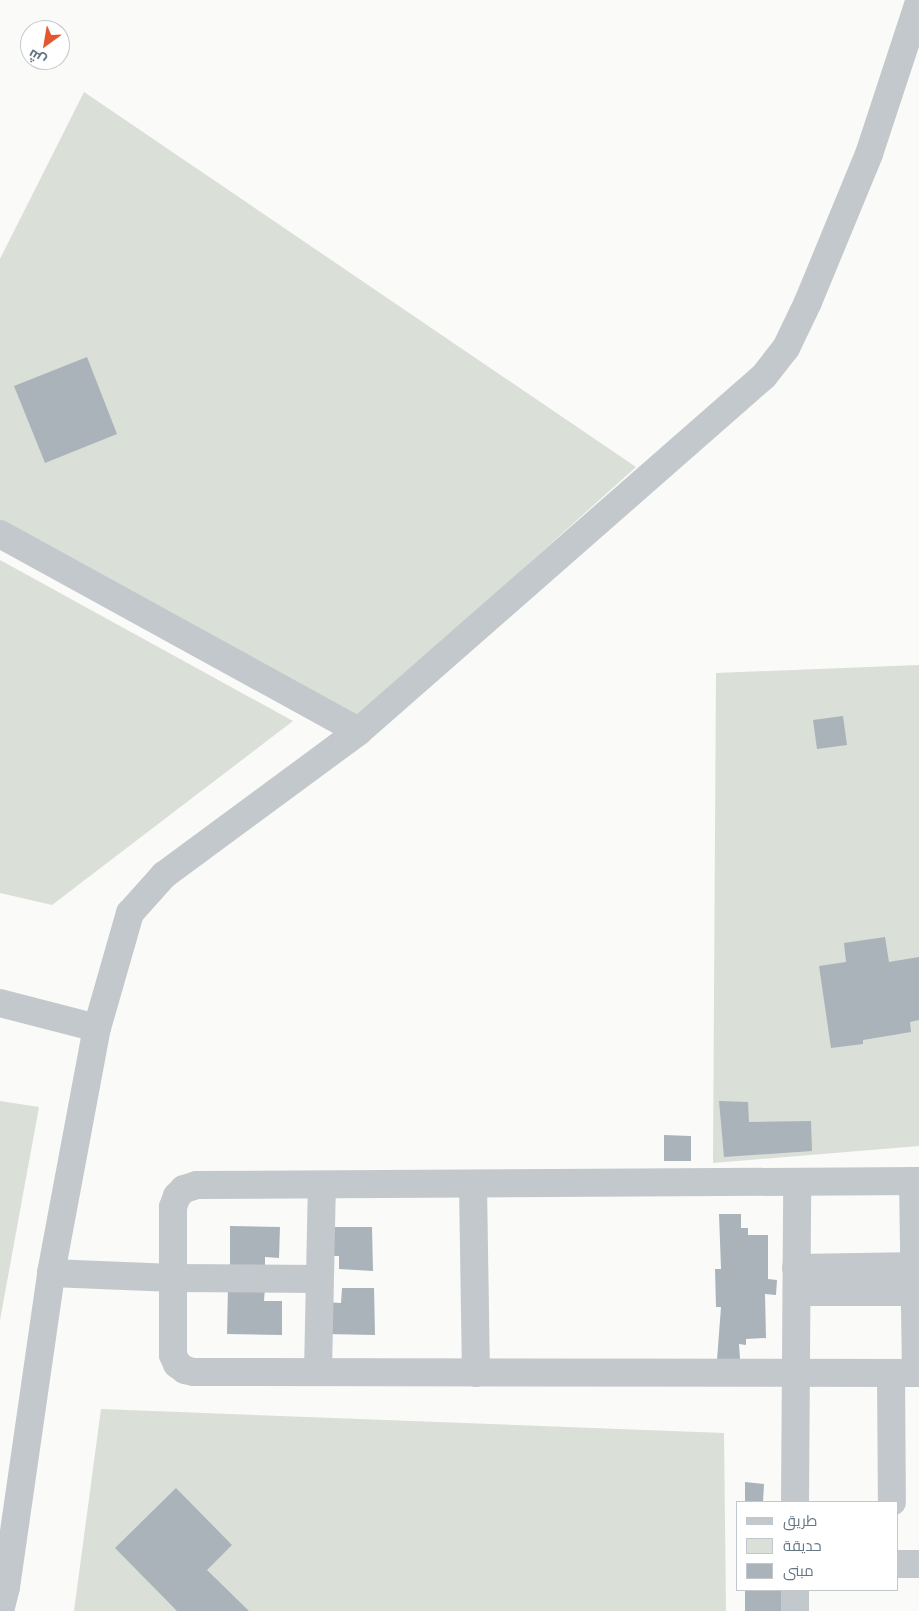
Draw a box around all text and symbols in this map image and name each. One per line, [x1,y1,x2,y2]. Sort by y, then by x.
north arrow [20,20,70,70]
text: ش [25,45,49,69]
legend [736,1501,899,1591]
text: طريق [783,1512,817,1530]
text: حديقة [783,1537,822,1555]
text: مبنى [783,1562,814,1580]

